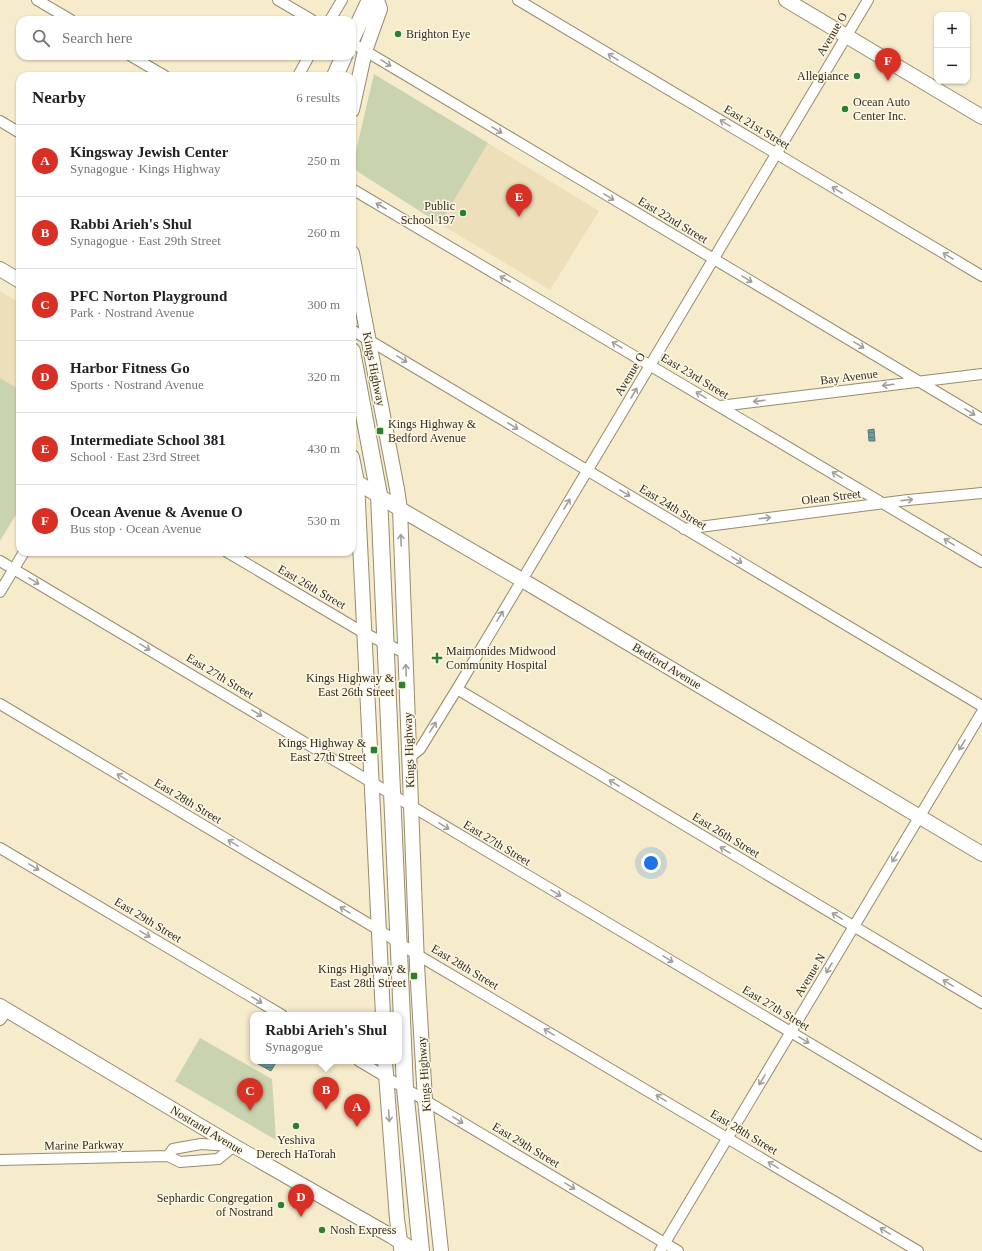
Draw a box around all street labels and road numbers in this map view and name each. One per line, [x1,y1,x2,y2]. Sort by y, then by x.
street label: Avenue O [814,9,851,58]
street label: East 21st Street [721,102,793,153]
street label: East 22nd Street [636,194,711,247]
street label: Kings Highway [360,331,388,407]
street label: Avenue O [612,349,649,398]
street label: East 23rd Street [659,350,732,402]
street label: Bay Avenue [819,367,879,387]
street label: East 24th Street [637,481,710,533]
street label: Olean Street [801,486,862,508]
street label: East 26th Street [276,562,349,612]
street label: Bedford Avenue [630,640,704,692]
street label: East 27th Street [184,650,257,702]
street label: Kings Highway [401,712,417,788]
street label: East 28th Street [152,775,225,827]
street label: East 26th Street [690,809,763,861]
street label: East 27th Street [461,817,534,869]
street label: East 29th Street [112,894,185,946]
street label: East 28th Street [429,941,502,993]
street label: Avenue N [792,950,829,999]
street label: East 27th Street [740,982,813,1034]
street label: Kings Highway [414,1036,434,1112]
street label: Nostrand Avenue [168,1103,246,1157]
street label: East 28th Street [708,1106,781,1158]
street label: East 29th Street [490,1119,563,1171]
street label: Marine Parkway [44,1137,124,1153]

